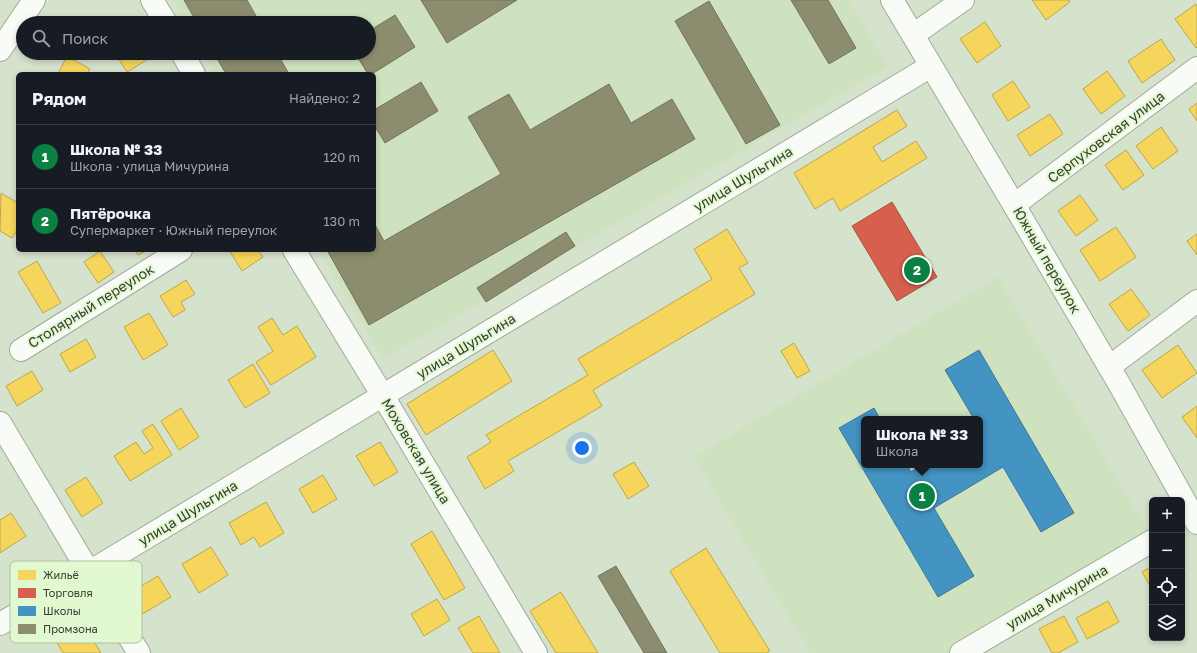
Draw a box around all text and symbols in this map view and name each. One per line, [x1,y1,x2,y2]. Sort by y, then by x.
search box [16,16,376,60]
icon: search [30,27,52,49]
text: Поиск [62,29,108,47]
street label: Серпуховская улица [1044,87,1168,186]
text: Рядом [32,88,86,109]
text: Найдено: 2 [289,90,360,106]
text: Школа № 33 [70,140,162,158]
street label: улица Шульгина [690,142,795,215]
text: 1 [42,149,48,165]
text: 120 m [323,149,360,165]
text: Школа · улица Мичурина [70,158,229,174]
street label: Южный переулок [1010,203,1085,316]
text: Пятёрочка [70,204,151,222]
text: 2 [41,213,49,229]
text: 130 m [323,213,360,229]
text: Супермаркет · Южный переулок [70,222,277,238]
pin: 2 [904,255,930,285]
street label: Столярный переулок [25,260,157,351]
street label: улица Шульгина [413,309,518,382]
street label: Моховская улица [378,395,455,506]
popup [861,416,983,468]
text: Школа № 33 [876,425,968,443]
your location [572,438,592,458]
text: Школа [876,443,918,459]
street label: улица Шульгина [135,476,240,549]
pin: 1 [909,481,935,511]
map controls [1149,497,1185,641]
button: + [1149,497,1185,533]
button: − [1149,533,1185,569]
legend [10,561,142,643]
street label: улица Мичурина [1003,561,1110,633]
text: Жильё [43,568,79,581]
button: locate [1149,569,1185,605]
text: Торговля [43,586,93,599]
text: Школы [43,604,81,617]
button: layers [1149,605,1185,641]
text: Промзона [43,622,98,635]

